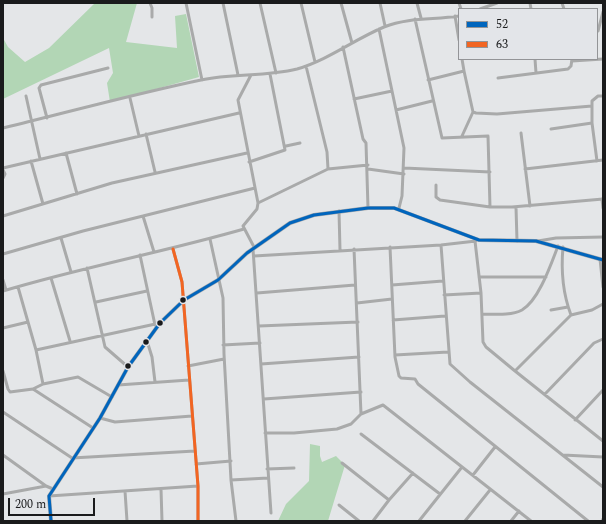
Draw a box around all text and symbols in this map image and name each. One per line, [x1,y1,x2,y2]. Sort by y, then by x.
legend [458,8,598,60]
text: 52 [496,15,508,34]
text: 63 [496,35,508,54]
unlabelled marker [178,295,188,305]
unlabelled marker [155,318,165,328]
unlabelled marker [141,337,151,347]
unlabelled marker [123,361,133,371]
scale bar [10,490,97,516]
text: 200 m [15,495,46,514]

